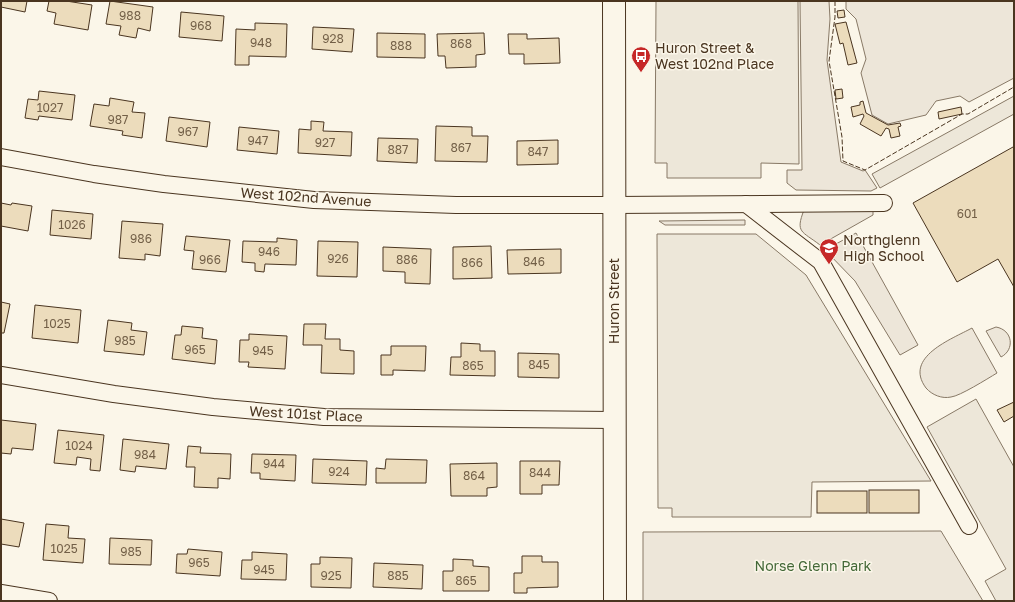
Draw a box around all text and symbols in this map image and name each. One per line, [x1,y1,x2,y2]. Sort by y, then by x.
house number: 988 [119,8,141,23]
house number: 968 [190,18,212,33]
house number: 928 [322,31,344,46]
house number: 948 [250,35,272,50]
house number: 868 [450,36,472,51]
house number: 888 [390,38,412,53]
place label: Huron Street & West 102nd Place [655,39,774,72]
bus stop icon: Huron Street & West 102nd Place [630,45,652,73]
house number: 1027 [37,100,63,115]
house number: 987 [108,112,128,127]
house number: 967 [178,124,198,139]
house number: 947 [248,133,268,148]
house number: 927 [315,135,335,150]
house number: 867 [451,140,471,155]
house number: 887 [387,142,409,157]
house number: 847 [527,144,549,159]
street label: West 102nd Avenue [240,183,372,210]
house number: 601 [957,206,977,221]
house number: 1026 [58,217,86,232]
house number: 986 [130,231,152,246]
place label: Northglenn High School [843,231,925,264]
school or university icon: Northglenn High School [818,237,840,265]
house number: 946 [258,244,280,259]
house number: 926 [327,251,349,266]
house number: 966 [199,252,221,267]
house number: 886 [396,252,418,267]
house number: 846 [523,254,545,269]
house number: 866 [461,255,483,270]
street label: Huron Street [605,258,622,344]
house number: 1025 [43,316,71,331]
house number: 985 [114,333,136,348]
house number: 965 [184,342,206,357]
house number: 945 [252,343,274,358]
house number: 845 [528,357,550,372]
house number: 865 [462,358,484,373]
street label: West 101st Place [249,402,363,425]
house number: 1024 [65,438,93,453]
house number: 984 [134,447,156,462]
house number: 944 [263,456,285,471]
house number: 924 [328,464,350,479]
house number: 844 [529,465,551,480]
house number: 864 [463,468,485,483]
house number: 1025 [50,541,78,556]
house number: 985 [120,544,142,559]
house number: 965 [188,555,210,570]
park label: Norse Glenn Park [755,557,872,574]
house number: 945 [253,562,275,577]
house number: 925 [320,568,342,583]
house number: 885 [387,568,409,583]
house number: 865 [455,573,477,588]

